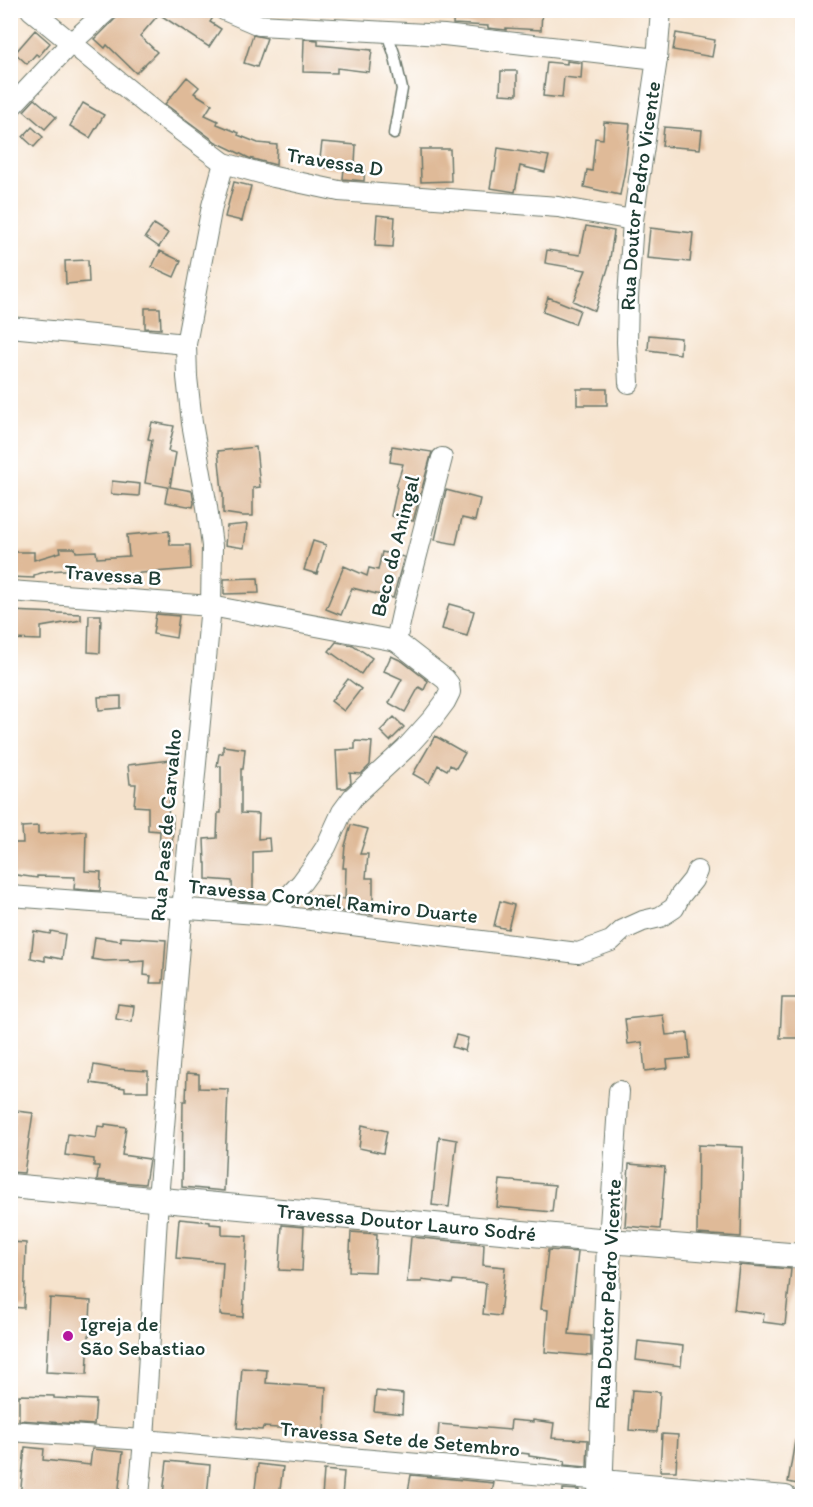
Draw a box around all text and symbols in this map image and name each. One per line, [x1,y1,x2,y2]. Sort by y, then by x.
street label: Rua Doutor Pedro Vicente [615,79,666,311]
street label: Travessa D [285,142,385,181]
street label: Beco do Aningal [365,472,424,619]
street label: Travessa B [64,559,162,590]
street label: Rua Paes de Carvalho [145,728,186,922]
street label: Travessa Coronel Ramiro Duarte [187,873,479,928]
street label: Rua Doutor Pedro Vicente [589,1178,626,1410]
street label: Travessa Doutor Lauro Sodré [276,1198,537,1246]
place label: Igreja de São Sebastiao [80,1311,205,1360]
marker: Igreja de São Sebastiao [61,1329,75,1343]
street label: Travessa Sete de Setembro [279,1416,521,1461]

